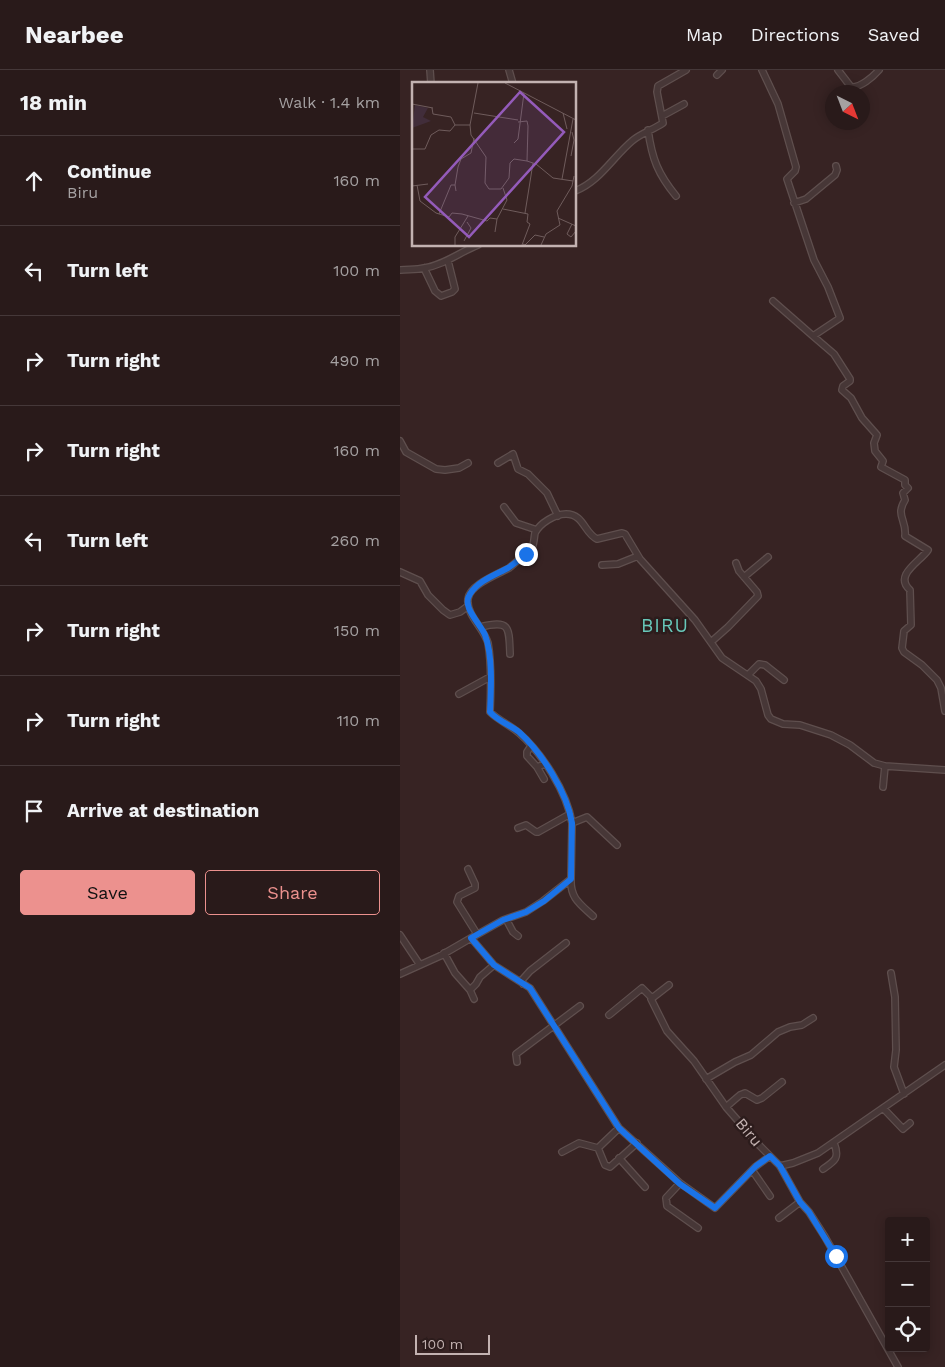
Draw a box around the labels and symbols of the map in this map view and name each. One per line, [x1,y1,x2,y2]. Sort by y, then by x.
inset map [412,82,576,246]
north arrow [825,85,870,130]
route end [515,543,538,566]
district label: BIRU [641,614,689,637]
street label: Biru [732,1114,766,1150]
route start [825,1245,848,1268]
scale bar [415,1332,490,1355]

